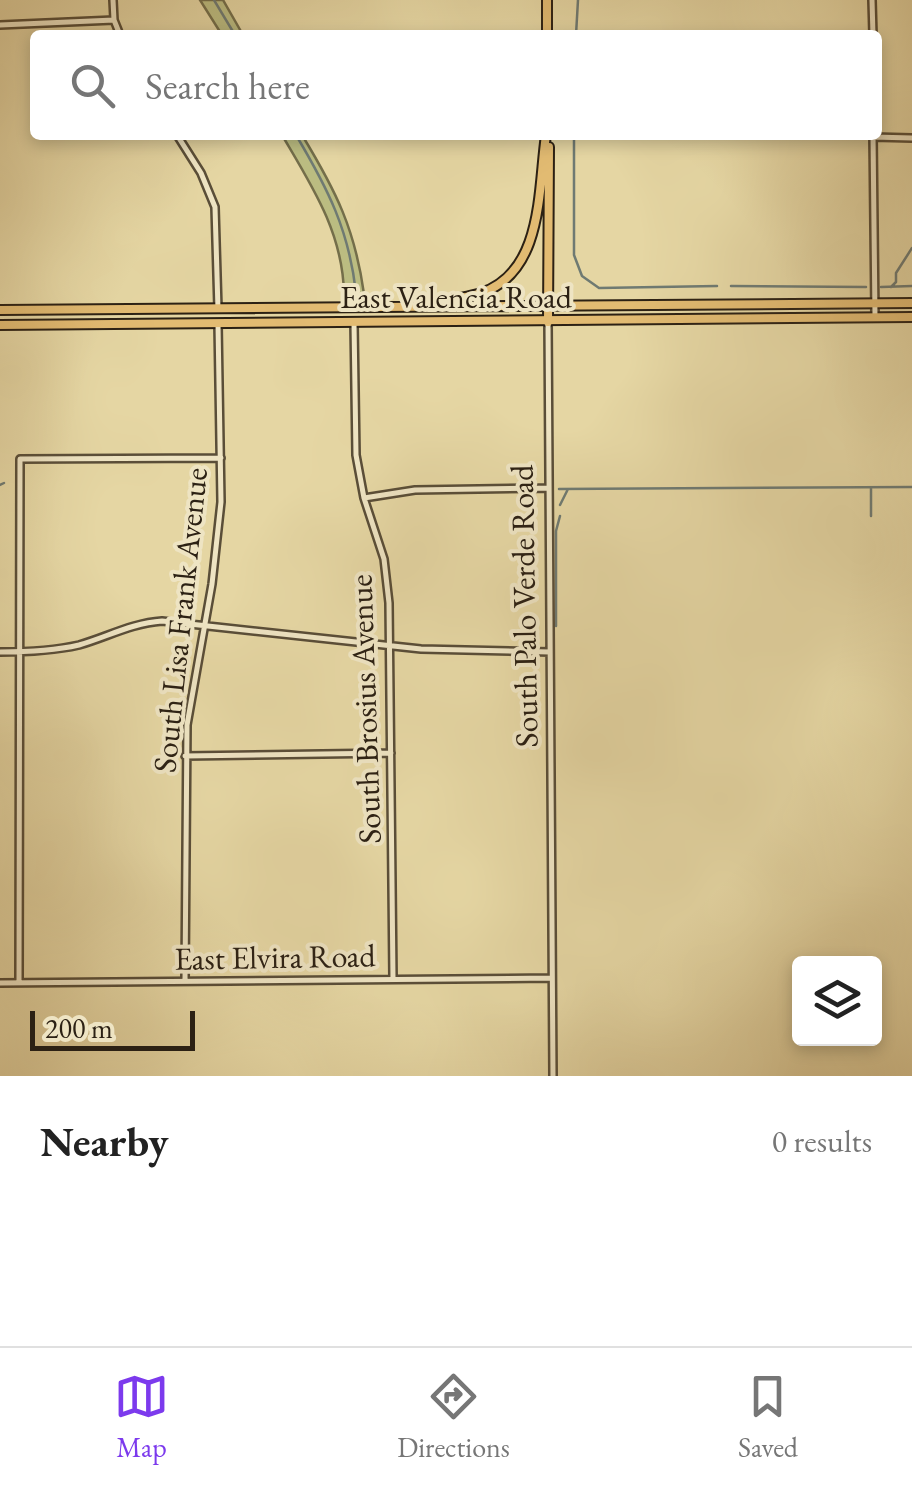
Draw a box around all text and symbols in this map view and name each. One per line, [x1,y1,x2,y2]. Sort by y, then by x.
search box [30,30,882,140]
icon: search [65,58,120,113]
text: Search here [145,61,310,110]
street label: East Valencia Road [340,276,573,318]
street label: South Palo Verde Road [501,463,547,748]
street label: South Lisa Frank Avenue [143,465,217,775]
street label: South Brosius Avenue [339,574,391,844]
street label: East Elvira Road [174,934,377,980]
map controls [792,956,882,1046]
button: layers [792,956,882,1046]
scale bar [30,1006,195,1050]
text: 200 m [45,1010,113,1046]
text: Nearby [40,1114,169,1169]
text: 0 results [772,1120,872,1162]
tab: Map [114,1369,169,1465]
tab: Directions [397,1369,510,1465]
tab: Saved [738,1369,798,1465]

